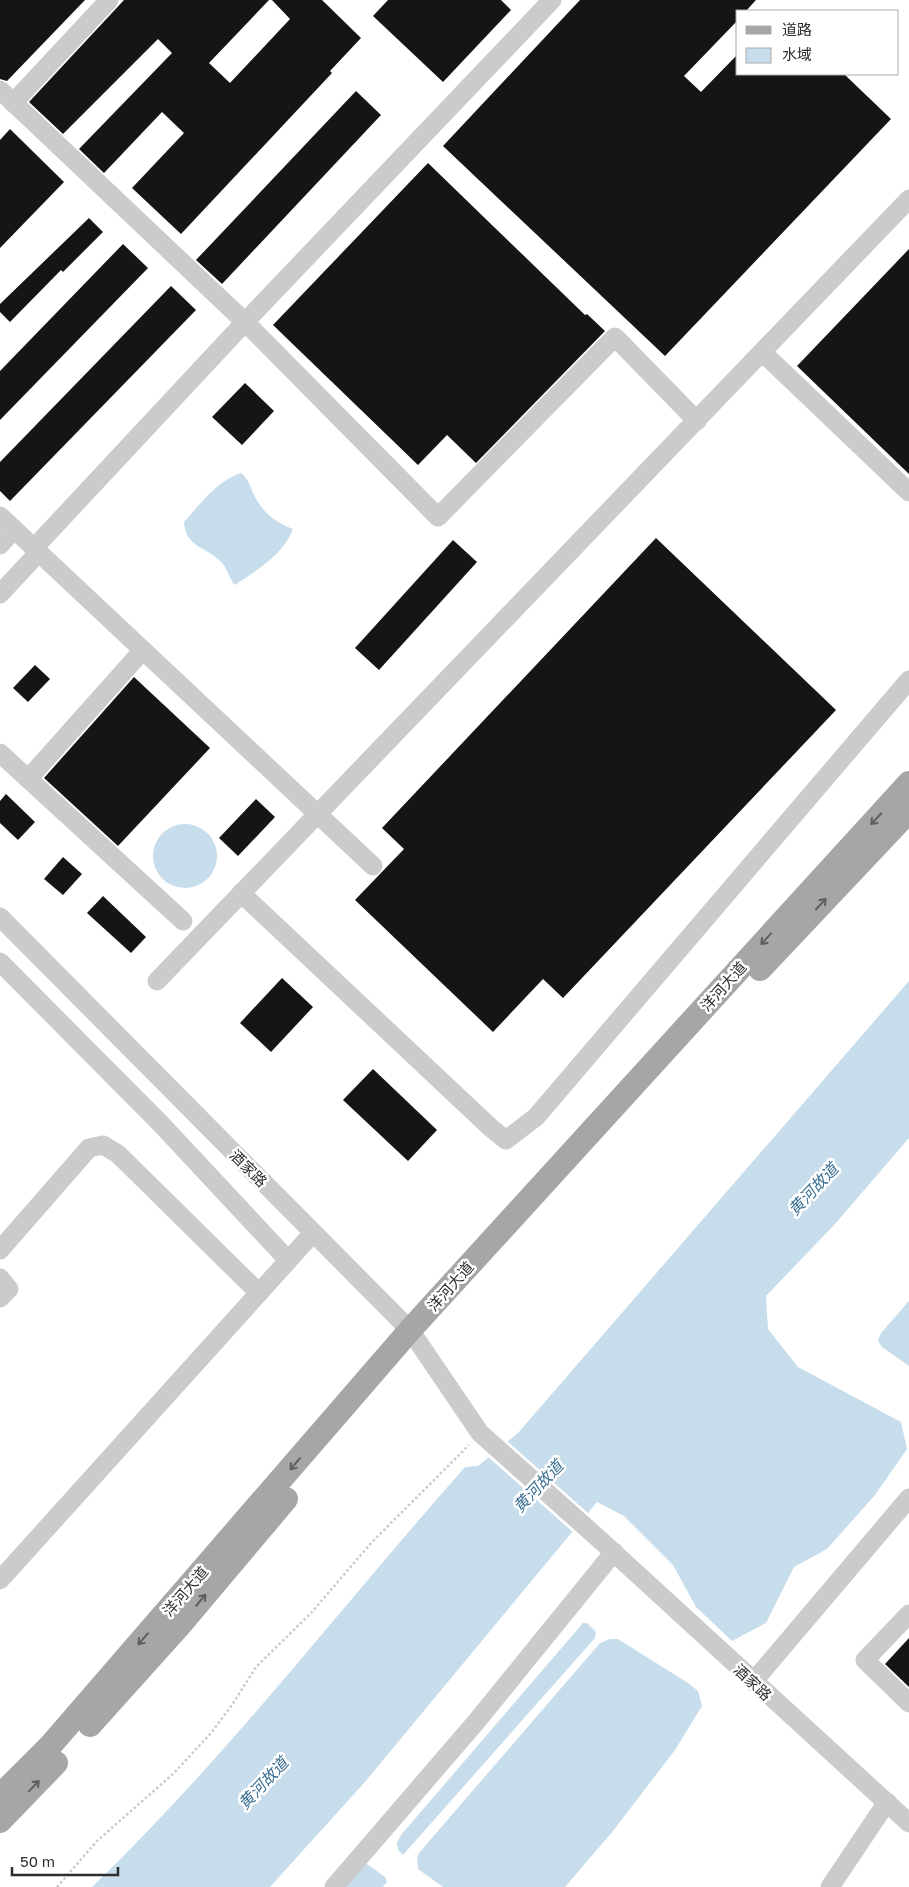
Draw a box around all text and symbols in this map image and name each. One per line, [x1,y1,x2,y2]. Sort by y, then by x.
legend [736,10,899,75]
text: 道路 [782,20,812,38]
text: 水域 [782,45,812,63]
one-way arrow [870,813,882,826]
one-way arrow [815,898,827,911]
one-way arrow [760,932,772,945]
street label: 洋河大道 [696,958,750,1014]
street label: 酒家路 [227,1146,271,1190]
water label: 黄河故道 [784,1157,843,1219]
street label: 洋河大道 [423,1258,477,1314]
water label: 黄河故道 [509,1454,568,1516]
one-way arrow [290,1457,301,1470]
street label: 洋河大道 [159,1562,211,1620]
one-way arrow [195,1594,206,1607]
one-way arrow [137,1633,149,1646]
street label: 酒家路 [730,1660,776,1704]
water label: 黄河故道 [234,1751,293,1813]
one-way arrow [28,1780,40,1792]
scale bar [12,1844,119,1876]
text: 50 m [20,1852,55,1870]

